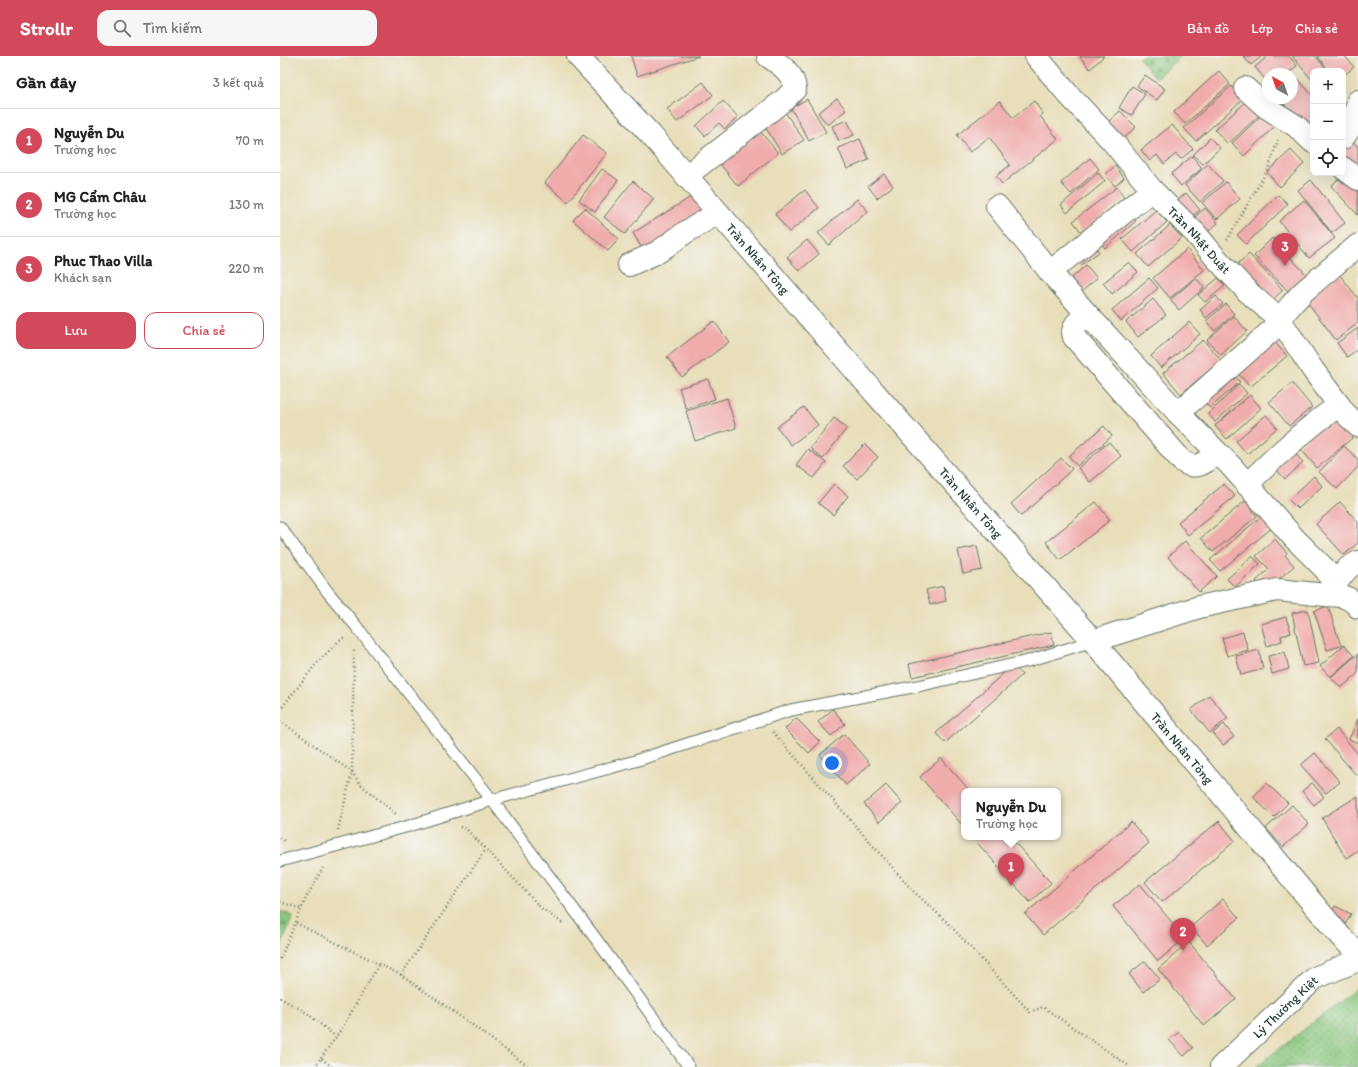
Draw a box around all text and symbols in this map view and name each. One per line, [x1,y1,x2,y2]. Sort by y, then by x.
search box [97,10,377,46]
text: Strollr [20,17,73,40]
icon: search [111,17,133,39]
text: Tìm kiếm [143,19,202,37]
text: Bản đồ [1187,20,1229,37]
text: Lớp [1251,20,1273,37]
text: Chia sẻ [1295,20,1338,37]
north arrow [1262,68,1298,104]
map controls [1310,68,1346,176]
button: + [1310,68,1346,104]
text: Gần đây [16,72,76,92]
text: 3 kết quả [213,75,264,90]
button: − [1310,104,1346,140]
text: Nguyễn Du [54,124,124,142]
text: 1 [26,133,32,148]
text: 70 m [236,133,264,148]
button: locate [1310,140,1346,176]
text: Trường học [54,142,116,157]
text: MG Cẩm Châu [54,188,146,206]
text: 2 [26,197,32,212]
text: 130 m [229,197,264,212]
street label: Trần Nhật Duật [1164,203,1234,277]
text: Trường học [54,206,116,221]
street label: Trần Nhân Tông [723,220,793,298]
pin: 3 [1272,233,1298,266]
text: Phuc Thao Villa [54,252,152,270]
text: 3 [25,261,33,276]
text: 220 m [228,261,264,276]
text: Khách sạn [54,270,112,285]
button: Lưu [16,312,136,349]
button: Chia sẻ [144,312,264,349]
street label: Trần Nhân Tông [936,464,1006,541]
street label: Trần Nhân Tông [1148,709,1217,787]
your location [822,753,842,773]
popup [961,788,1061,840]
text: Nguyễn Du [976,798,1046,816]
text: Trường học [976,816,1038,831]
pin: 1 [998,853,1024,886]
pin: 2 [1170,918,1196,951]
street label: Lý Thường Kiệt [1250,973,1321,1041]

